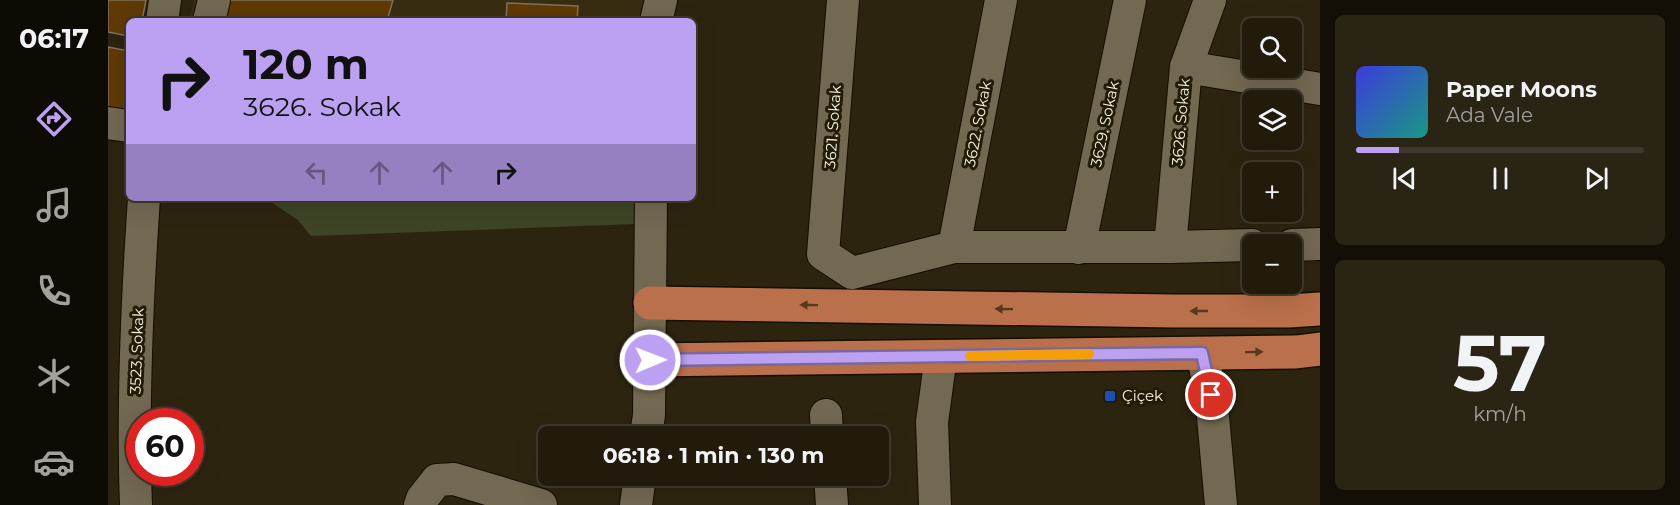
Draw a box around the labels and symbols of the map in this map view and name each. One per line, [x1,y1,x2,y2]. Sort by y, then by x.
street label: 3626. Sokak [1167,77,1194,166]
street label: 3622. Sokak [960,79,995,169]
street label: 3629. Sokak [1086,79,1123,169]
street label: 3621. Sokak [820,84,845,169]
one-way arrow [799,300,818,310]
one-way arrow [994,304,1013,314]
one-way arrow [1189,306,1208,316]
street label: 3523. Sokak [126,308,147,394]
position arrow [618,328,682,392]
one-way arrow [1245,347,1264,357]
pin [1185,369,1236,420]
place label: Çiçek [1122,386,1163,405]
marker: Çiçek [1103,389,1117,403]
speed limit sign: 60 [126,408,204,486]

